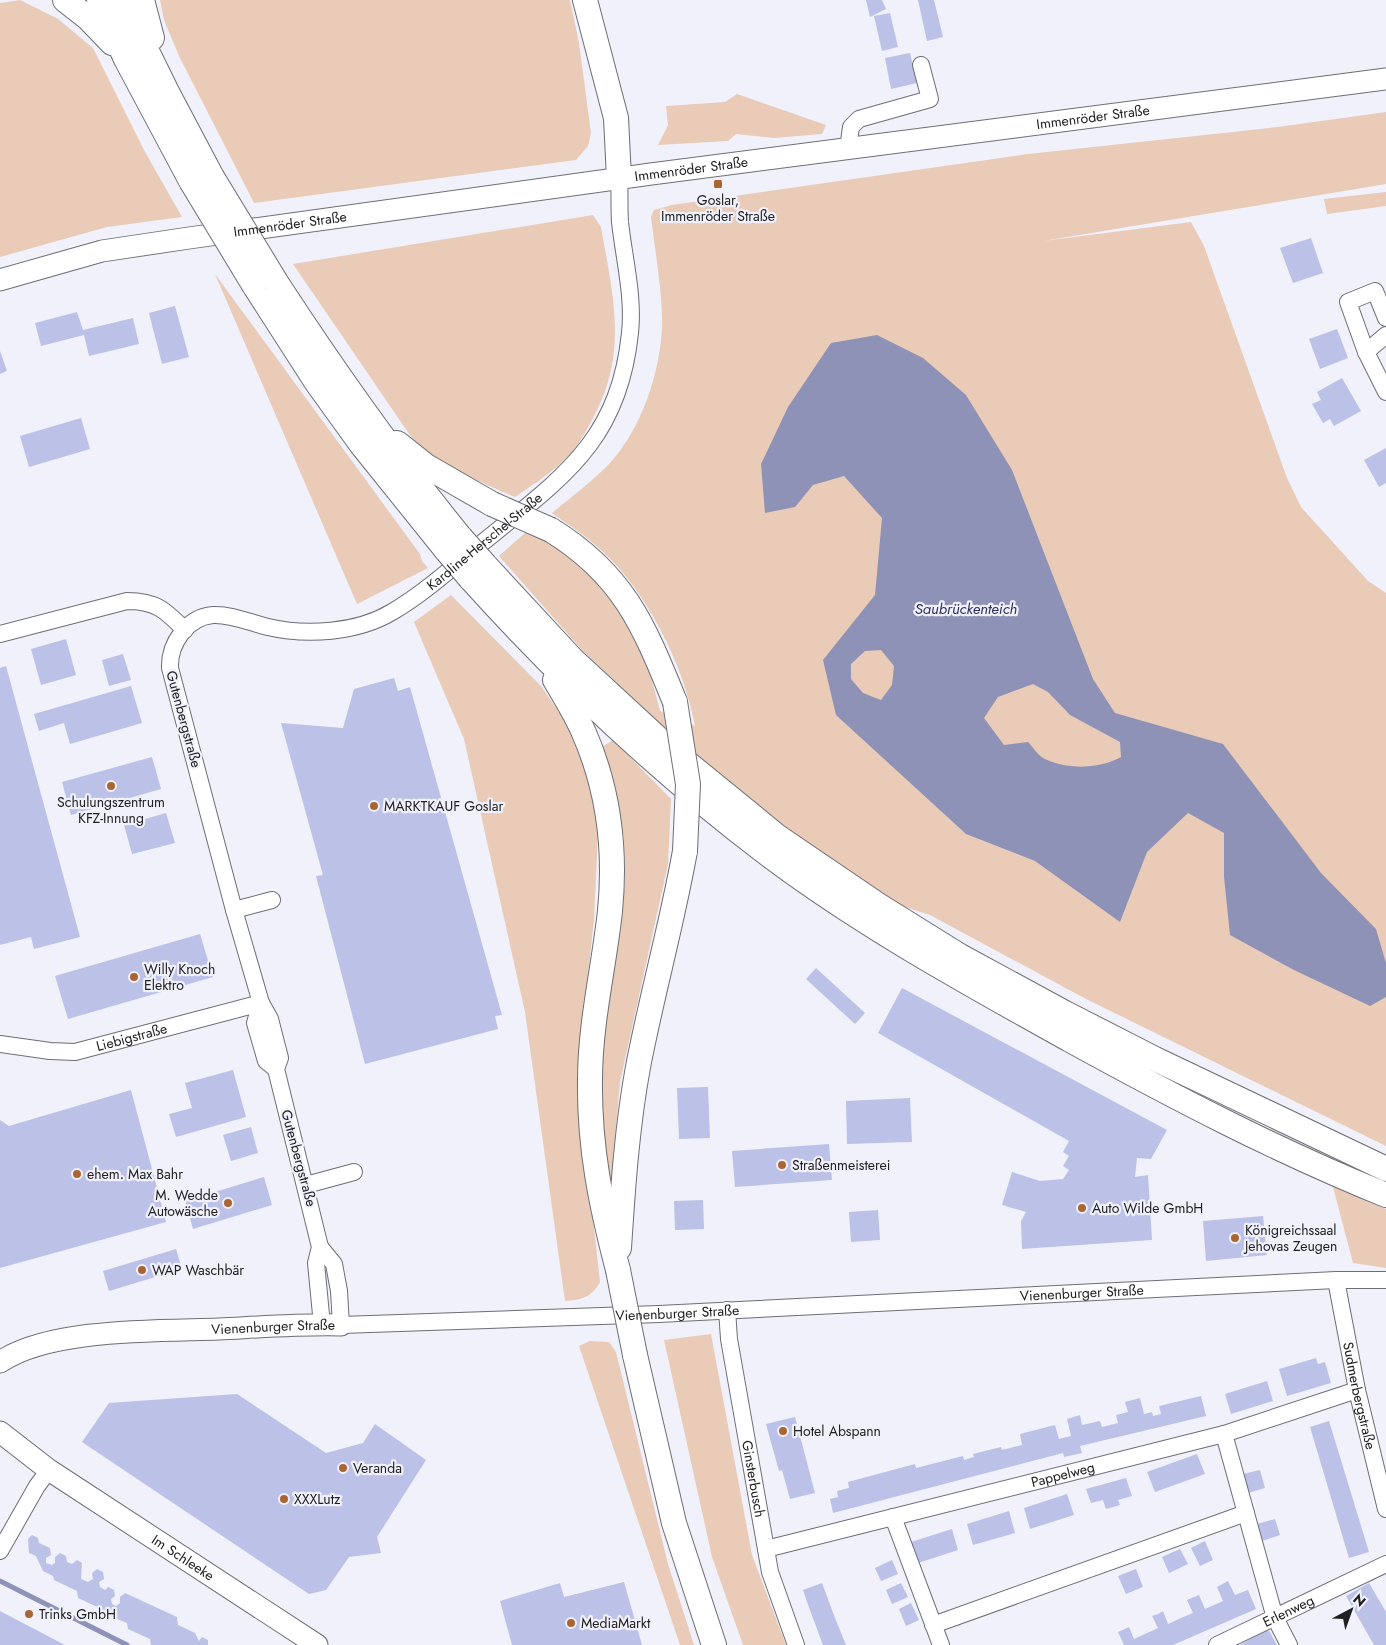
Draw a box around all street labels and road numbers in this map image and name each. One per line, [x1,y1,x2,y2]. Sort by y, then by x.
street label: Immenröder Straße [1035,100,1151,134]
street label: Immenröder Straße [633,152,749,186]
street label: Immenröder Straße [232,206,348,242]
street label: Karoline-Herschel-Straße [422,488,547,595]
street label: Gutenbergstraße [161,668,207,770]
street label: Liebigstraße [94,1018,169,1056]
street label: Gutenbergstraße [276,1107,322,1209]
street label: Vienenburger Straße [1019,1280,1144,1306]
street label: Vienenburger Straße [615,1300,740,1326]
street label: Vienenburger Straße [211,1315,335,1339]
street label: Sudmerbergstraße [1338,1340,1381,1451]
street label: Ginsterbusch [737,1439,770,1519]
street label: Pappelweg [1029,1457,1097,1492]
street label: Im Schleeke [148,1530,218,1585]
street label: Erlenweg [1259,1590,1317,1632]

